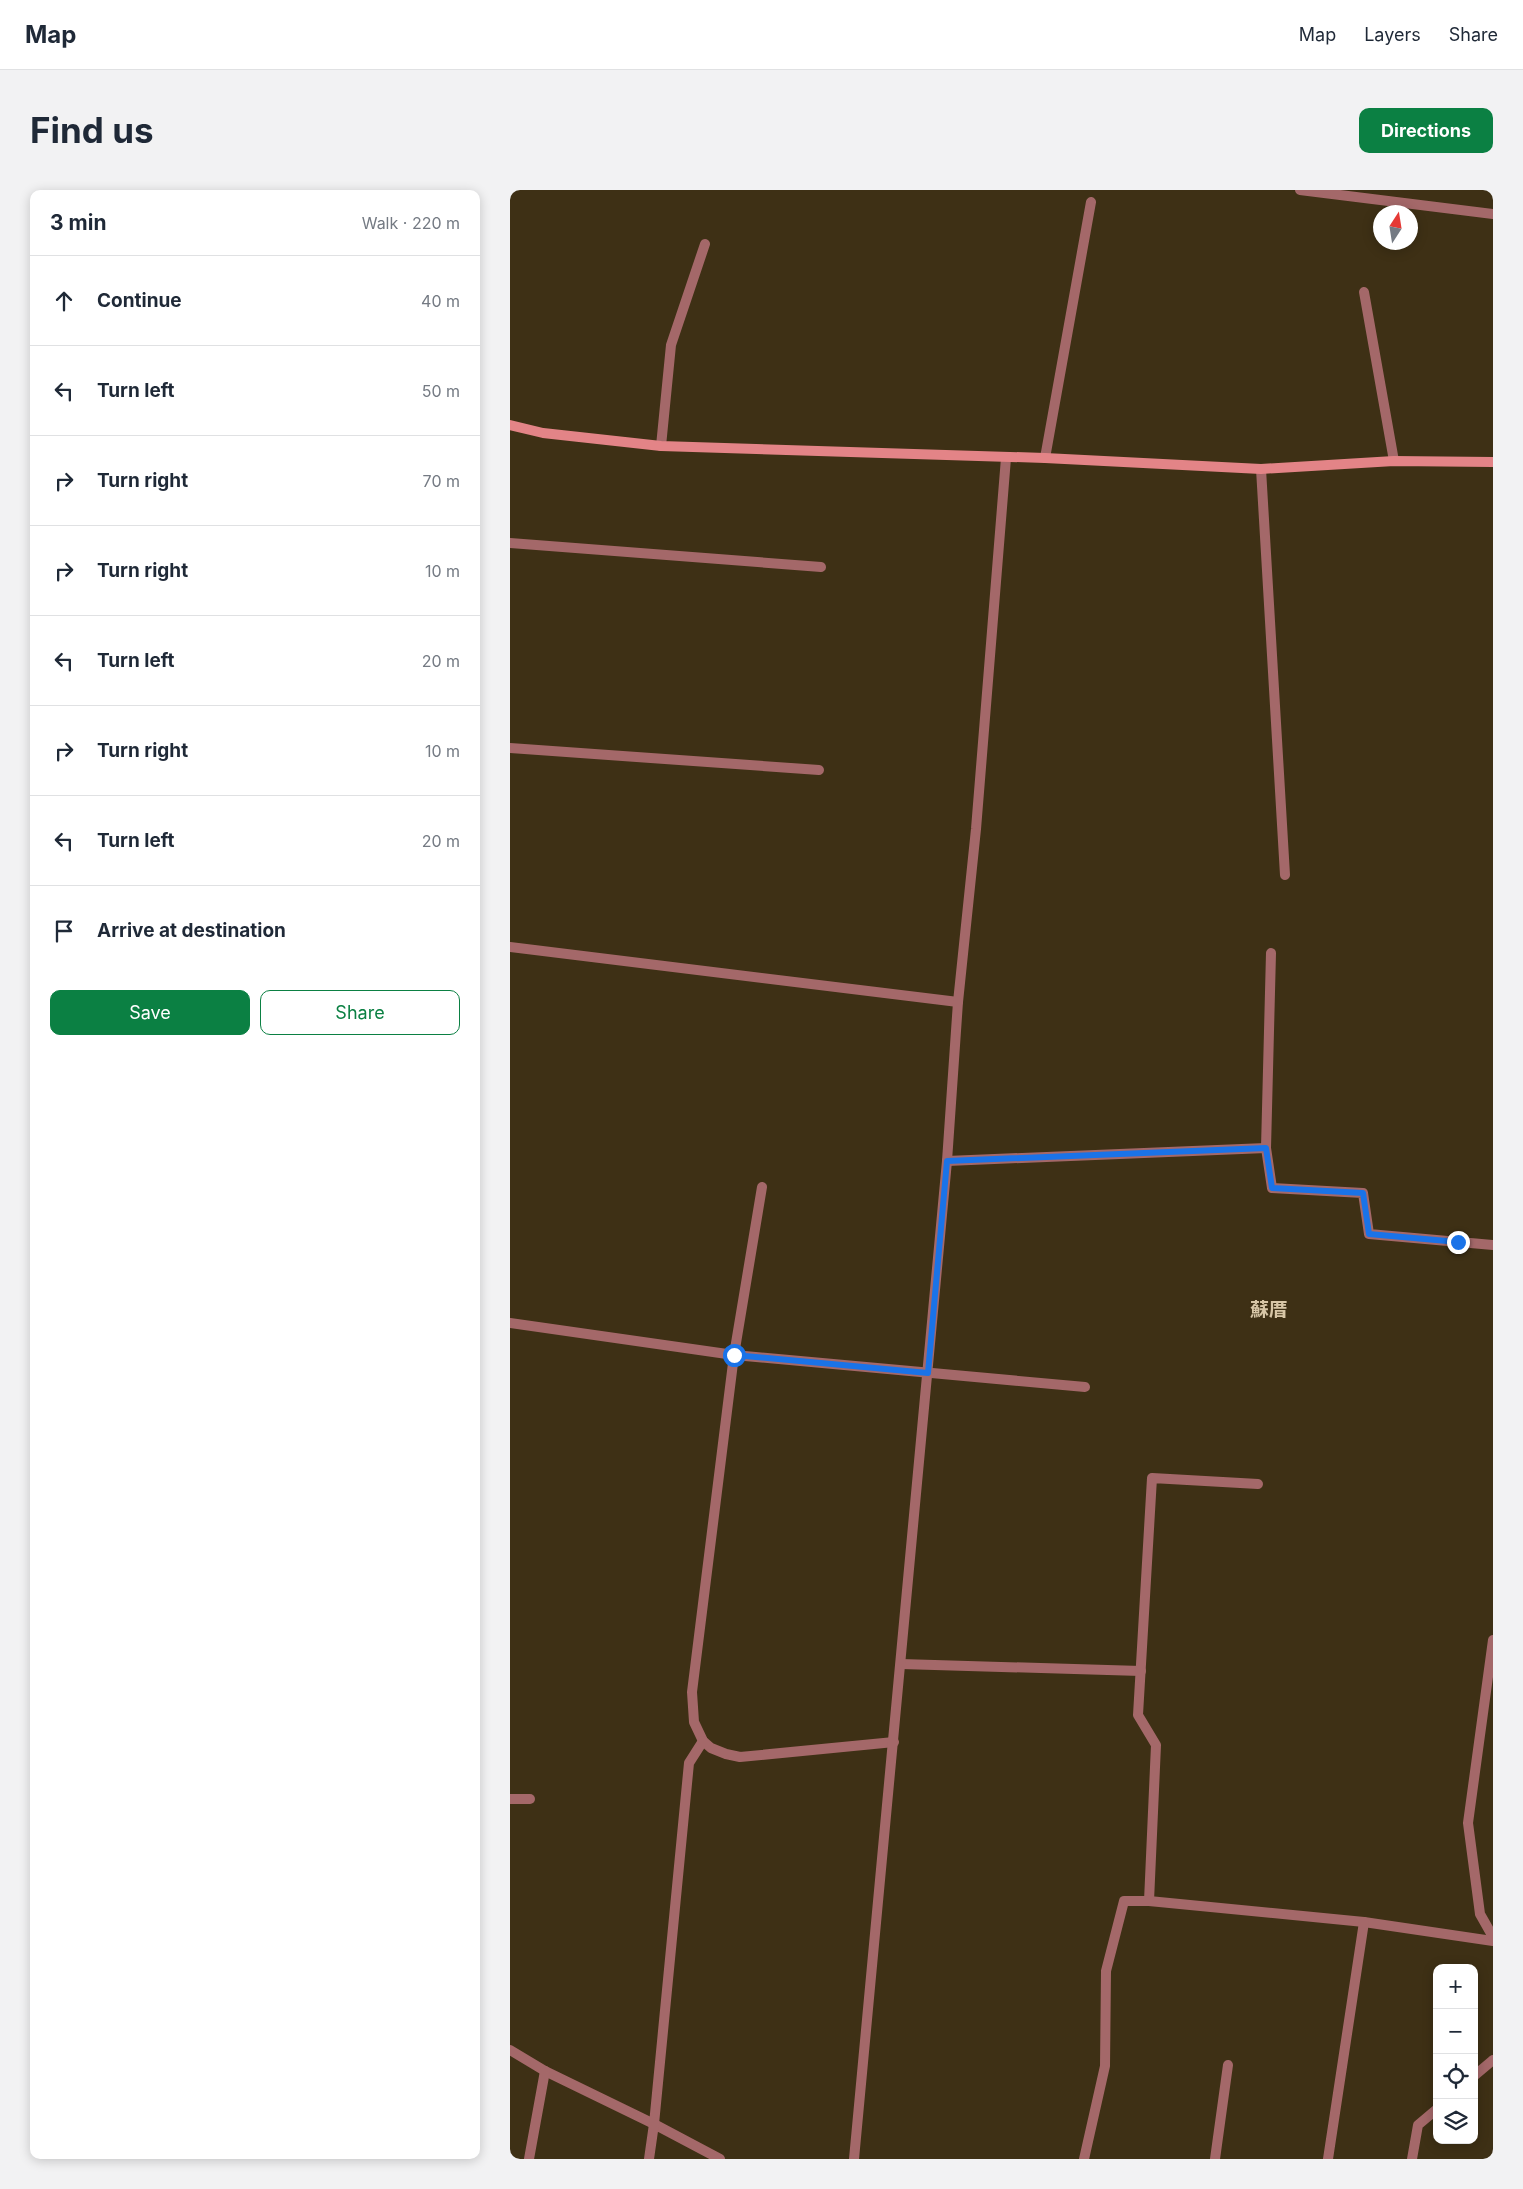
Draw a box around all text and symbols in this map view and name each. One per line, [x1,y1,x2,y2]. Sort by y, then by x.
text: Map [25,20,76,49]
text: Map [1299,24,1336,45]
text: Layers [1364,24,1421,45]
text: Share [1449,24,1498,45]
button: Directions [1359,108,1493,153]
text: Find us [30,109,154,151]
north arrow [1373,205,1418,250]
text: 3 min [50,210,106,235]
text: Walk · 220 m [362,213,460,233]
icon: ahead [50,287,78,315]
text: Continue [97,289,182,312]
text: 40 m [421,291,460,311]
icon: left [50,377,78,405]
text: Turn left [97,379,175,402]
text: 50 m [422,381,460,401]
icon: right [50,467,78,495]
text: Turn right [97,469,188,492]
text: 70 m [423,471,460,491]
icon: right [50,557,78,585]
text: Turn right [97,559,188,582]
text: 10 m [425,561,460,581]
icon: left [50,647,78,675]
text: Turn left [97,649,175,672]
text: 20 m [422,651,460,671]
icon: right [50,737,78,765]
text: Turn right [97,739,188,762]
text: 10 m [425,741,460,761]
icon: left [50,827,78,855]
text: Turn left [97,829,175,852]
text: 20 m [422,831,460,851]
icon: arrive [50,917,78,945]
text: Arrive at destination [97,919,286,942]
button: Save [50,990,250,1035]
button: Share [260,990,460,1035]
route end [1447,1231,1470,1254]
district label: 蘇厝 [1250,1298,1288,1321]
route start [723,1344,746,1367]
map controls [1433,1964,1478,2144]
button: + [1433,1964,1478,2009]
button: − [1433,2009,1478,2054]
button: locate [1433,2054,1478,2099]
button: layers [1433,2099,1478,2144]

